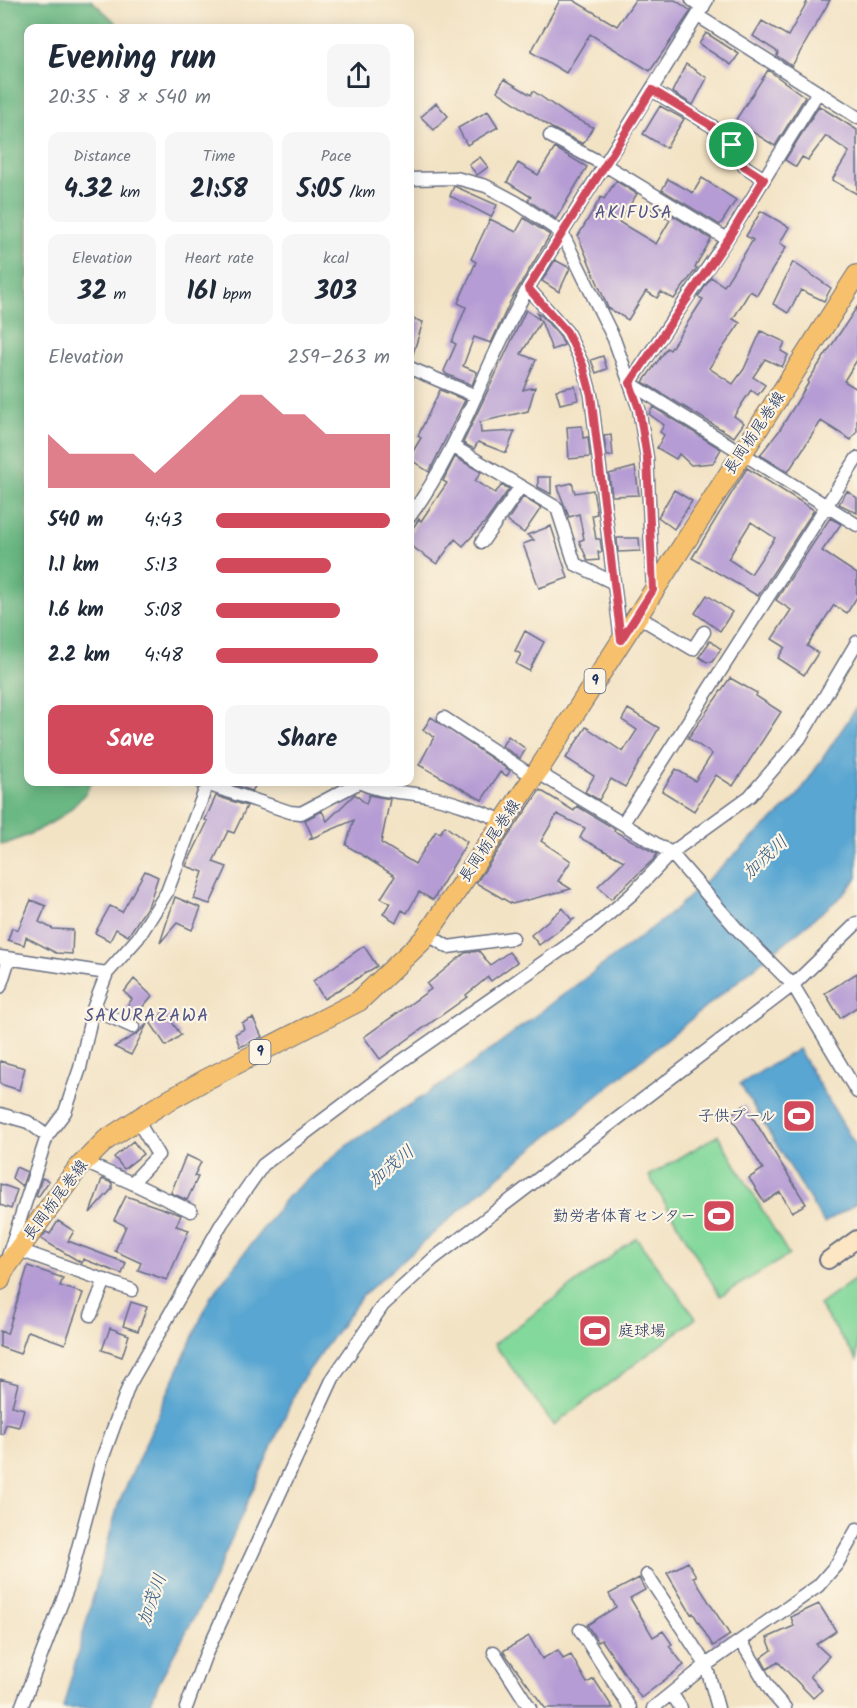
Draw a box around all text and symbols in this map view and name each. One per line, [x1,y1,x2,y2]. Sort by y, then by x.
text: Evening run [48,33,216,86]
button: share [327,44,390,107]
text: 20:35 · 8 × 540 m [48,82,211,114]
pin [706,119,757,170]
icon: arrive [715,128,748,161]
text: Distance [73,144,131,169]
text: Time [203,144,235,169]
text: Pace [321,144,351,169]
text: 4.32 [64,169,114,211]
text: 21:58 [190,169,248,211]
text: 5:05 [297,169,343,211]
text: km [114,180,140,205]
text: /km [343,180,375,205]
district label: AKIFUSA [595,199,673,228]
text: Elevation [72,246,132,271]
text: Heart rate [184,246,254,271]
text: kcal [323,246,349,271]
text: 32 [78,271,107,313]
text: 161 [187,271,216,313]
text: 303 [315,271,357,313]
text: m [107,282,126,307]
text: bpm [216,282,252,307]
text: Elevation [48,342,124,374]
text: 259–263 m [288,342,390,374]
street label: 長岡栃尾巻線 [718,386,792,480]
text: 540 m [48,505,103,537]
text: 4:43 [144,505,182,537]
text: 1.1 km [48,550,99,582]
text: 5:13 [144,550,177,582]
text: 1.6 km [48,595,104,627]
text: 5:08 [144,595,182,627]
text: 2.2 km [48,640,110,672]
text: 4:48 [144,640,183,672]
road number: 9 [584,669,606,693]
button: Save [48,705,213,774]
button: Share [225,705,390,774]
street label: 長岡栃尾巻線 [453,794,527,888]
water label: 加茂川 [736,829,796,887]
district label: SAKURAZAWA [84,1002,210,1031]
road number: 9 [250,1040,270,1064]
sports icon: 子供プール [781,1098,817,1134]
place label: 子供プール [698,1104,776,1129]
water label: 加茂川 [362,1139,422,1195]
street label: 長岡栃尾巻線 [17,1154,95,1246]
sports icon: 勤労者体育センター [701,1198,737,1234]
place label: 勤労者体育センター [553,1204,696,1229]
sports icon: 庭球場 [577,1313,613,1349]
place label: 庭球場 [618,1319,666,1344]
water label: 加茂川 [130,1570,176,1630]

